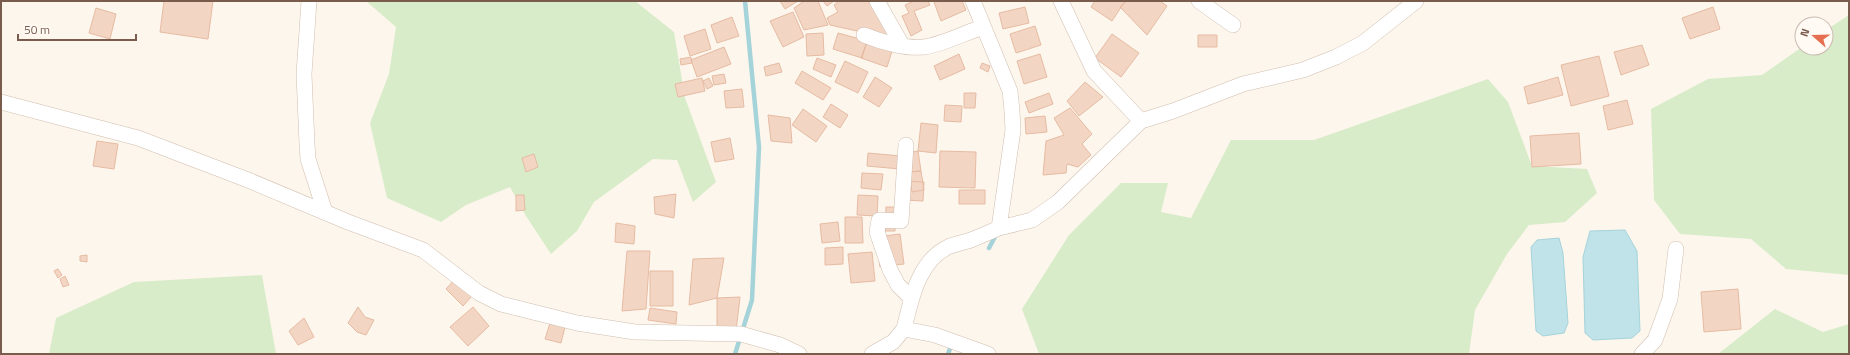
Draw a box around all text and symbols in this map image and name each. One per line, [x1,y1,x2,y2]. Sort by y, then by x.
scale bar [18,16,136,42]
north arrow [1794,16,1834,56]
text: 50 m [24,20,50,39]
text: N [1796,26,1813,39]

